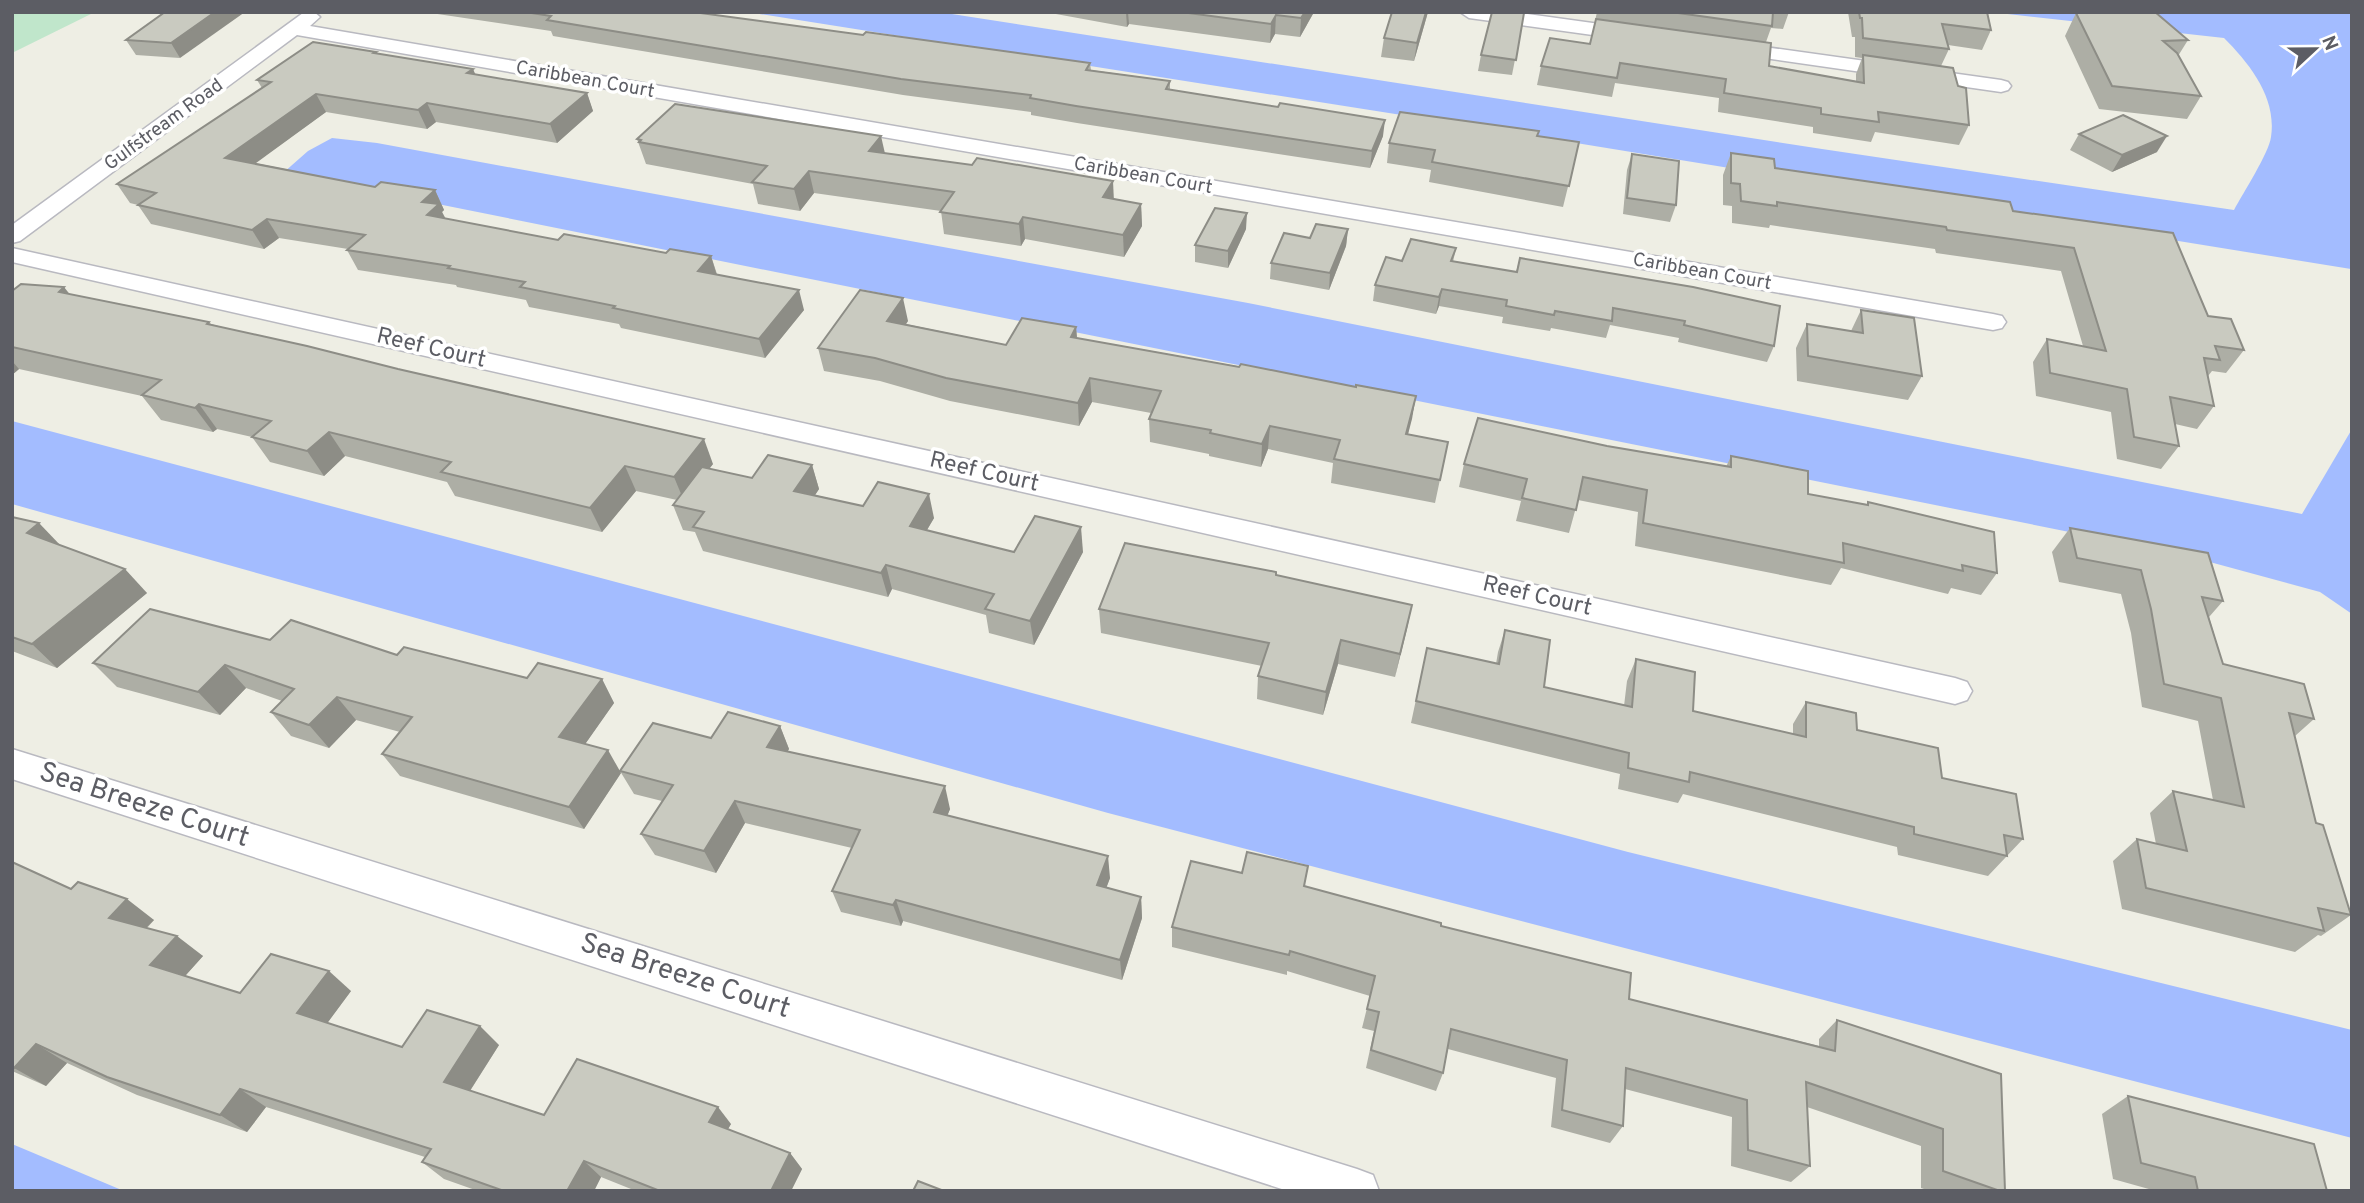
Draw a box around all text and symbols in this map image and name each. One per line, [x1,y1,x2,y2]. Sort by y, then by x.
north arrow [2280,14,2350,84]
text: N [2315,33,2343,54]
street label: Caribbean Court [514,56,656,104]
street label: Gulfstream Road [100,74,228,176]
street label: Caribbean Court [1072,152,1214,200]
street label: Caribbean Court [1631,248,1773,296]
street label: Reef Court [373,322,489,376]
street label: Reef Court [926,446,1042,500]
street label: Reef Court [1479,570,1595,624]
street label: Sea Breeze Court [34,755,254,857]
street label: Sea Breeze Court [575,926,795,1028]

